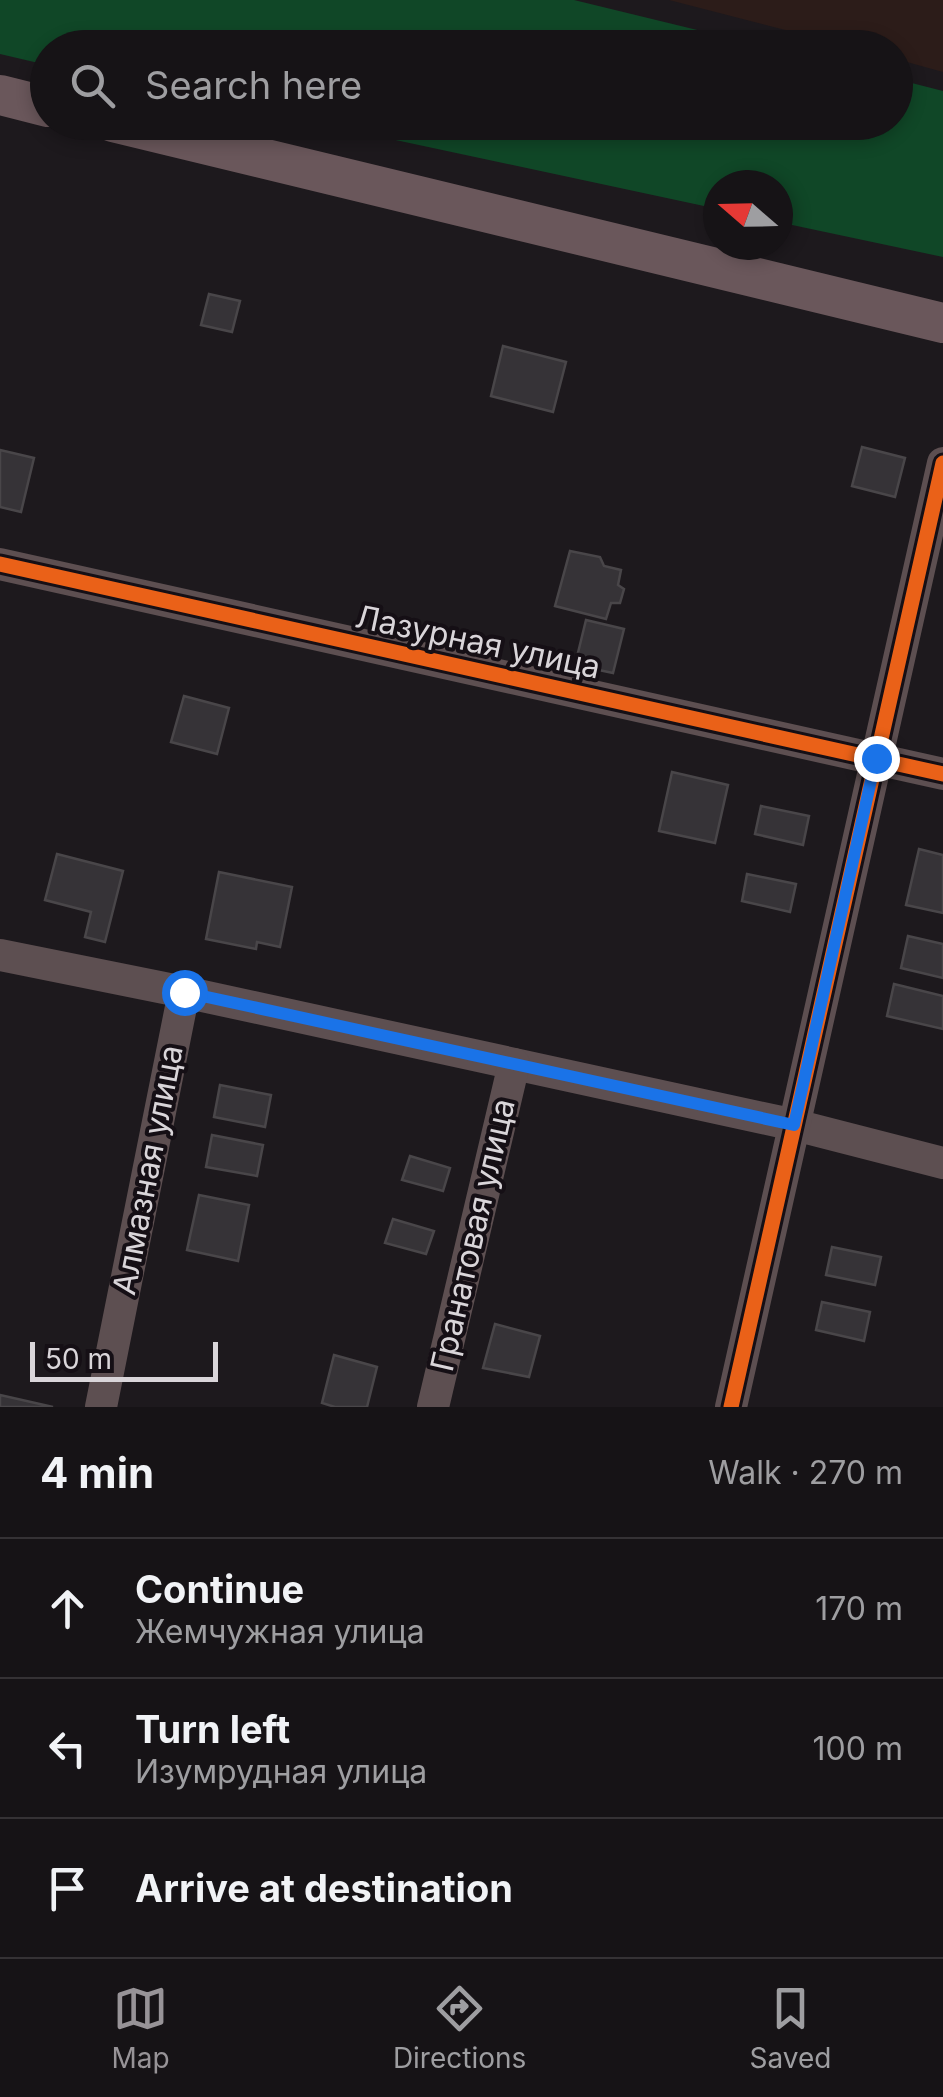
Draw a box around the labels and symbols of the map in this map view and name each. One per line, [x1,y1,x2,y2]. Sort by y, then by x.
north arrow [703,170,793,260]
street label: Лазурная улица [352,597,604,687]
route end [854,736,900,782]
route start [162,970,208,1016]
street label: Алмазная улица [104,1042,191,1298]
street label: Гранатовая улица [422,1095,523,1375]
scale bar [30,1337,218,1382]

